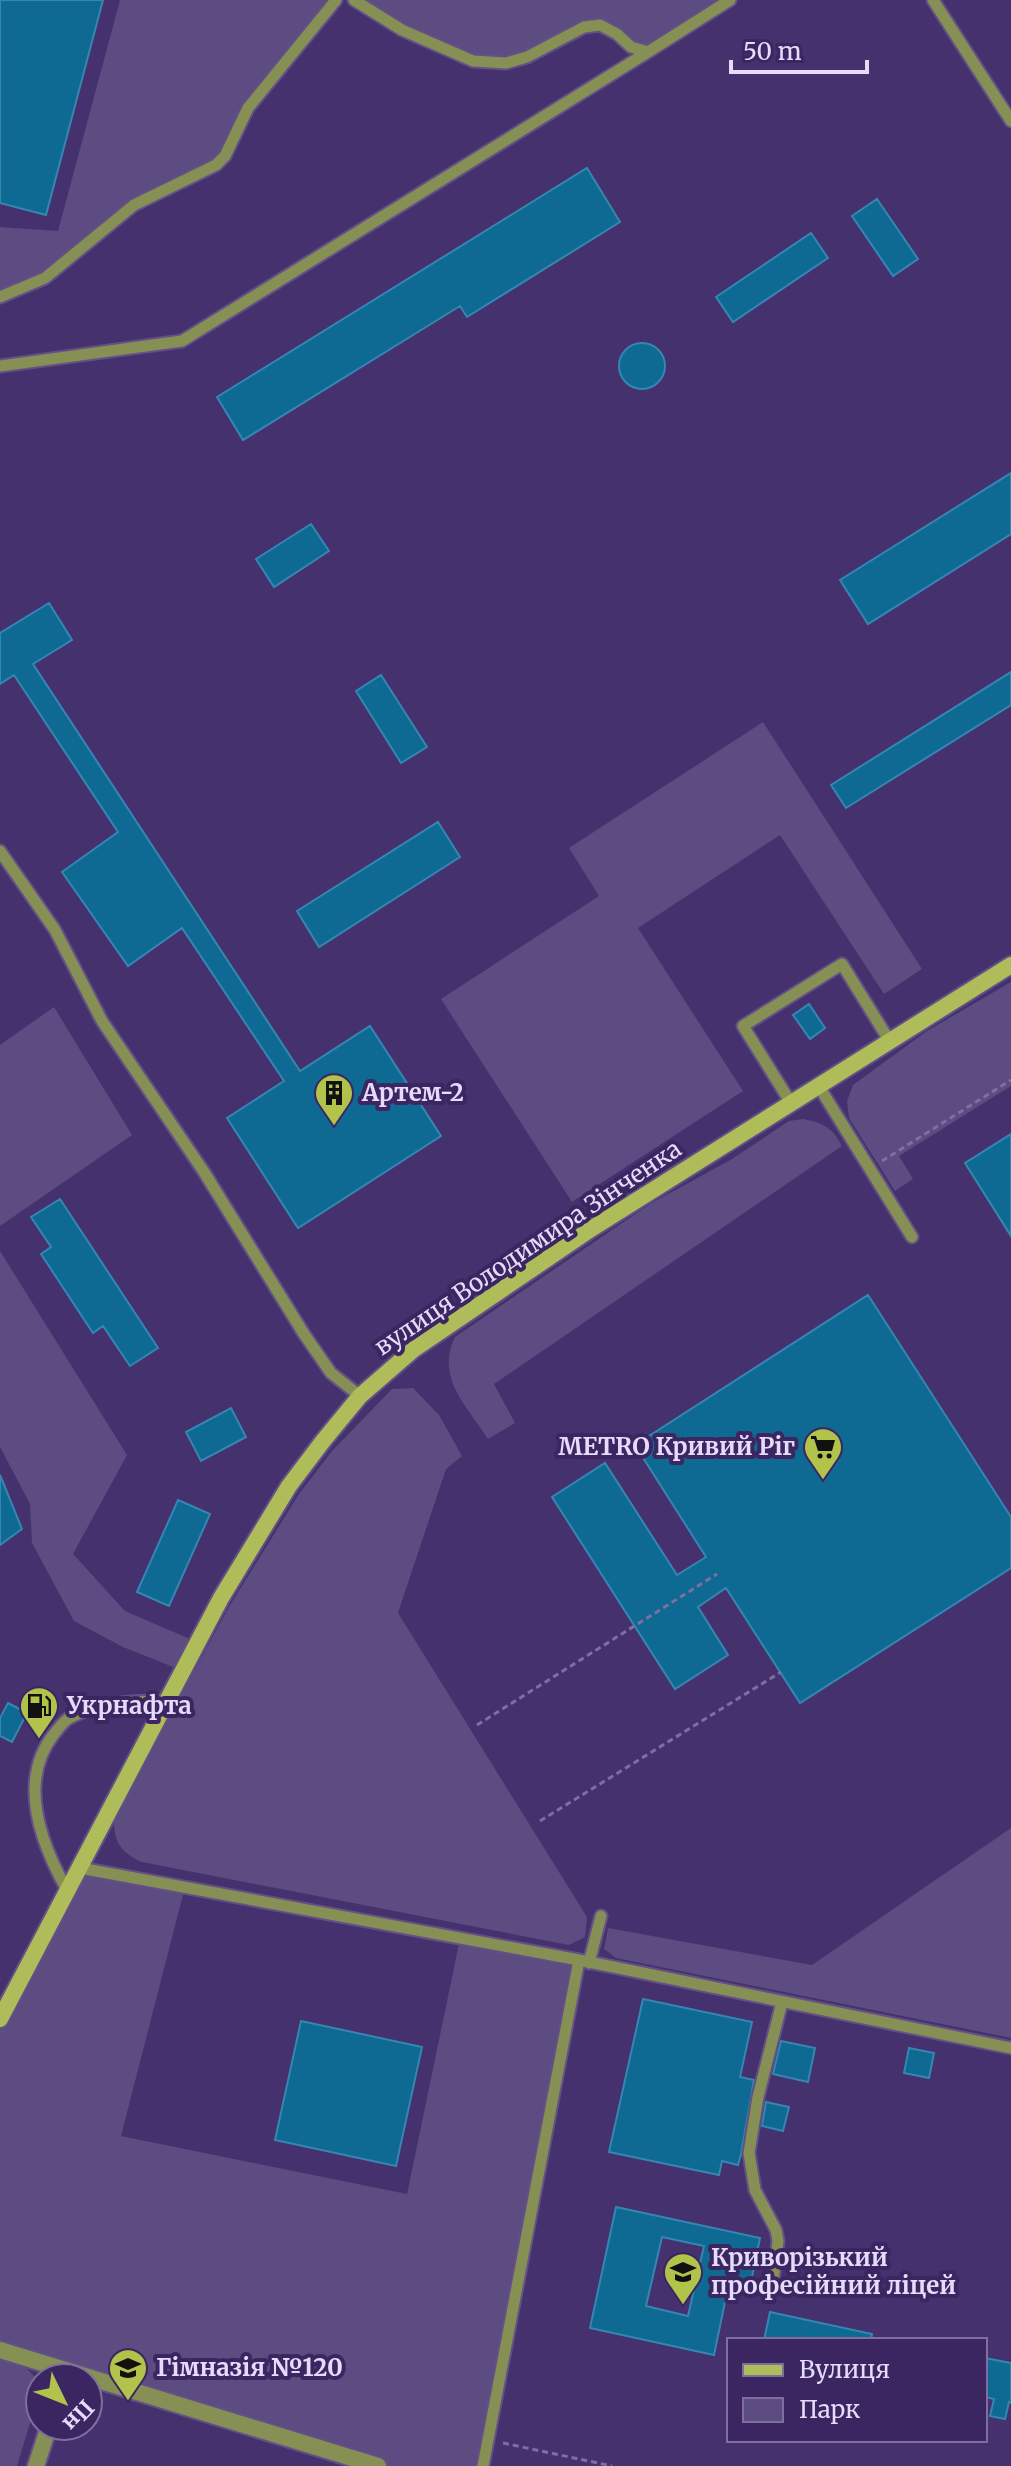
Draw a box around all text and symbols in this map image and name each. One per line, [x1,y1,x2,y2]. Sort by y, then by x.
scale bar [731,24,867,74]
text: 50 m [743,36,802,67]
building icon: Артем-2 [313,1072,355,1127]
place label: Артем-2 [361,1077,464,1108]
street label: вулиця Володимира Зінченка [368,1133,687,1362]
supermarket icon: METRO Кривий Ріг [802,1426,844,1481]
place label: METRO Кривий Ріг [558,1431,795,1462]
fuel station icon: Укрнафта [18,1685,60,1740]
place label: Укрнафта [66,1690,192,1721]
place label: Криворізький професійний ліцей [711,2242,956,2301]
school or university icon: Криворізький професійний ліцей [662,2251,704,2306]
legend [727,2338,987,2442]
school or university icon: Гімназія №120 [107,2347,149,2402]
place label: Гімназія №120 [156,2352,343,2383]
text: Вулиця [799,2354,890,2385]
north arrow [24,2362,104,2442]
text: Пн [57,2394,100,2437]
text: Парк [799,2394,860,2425]

